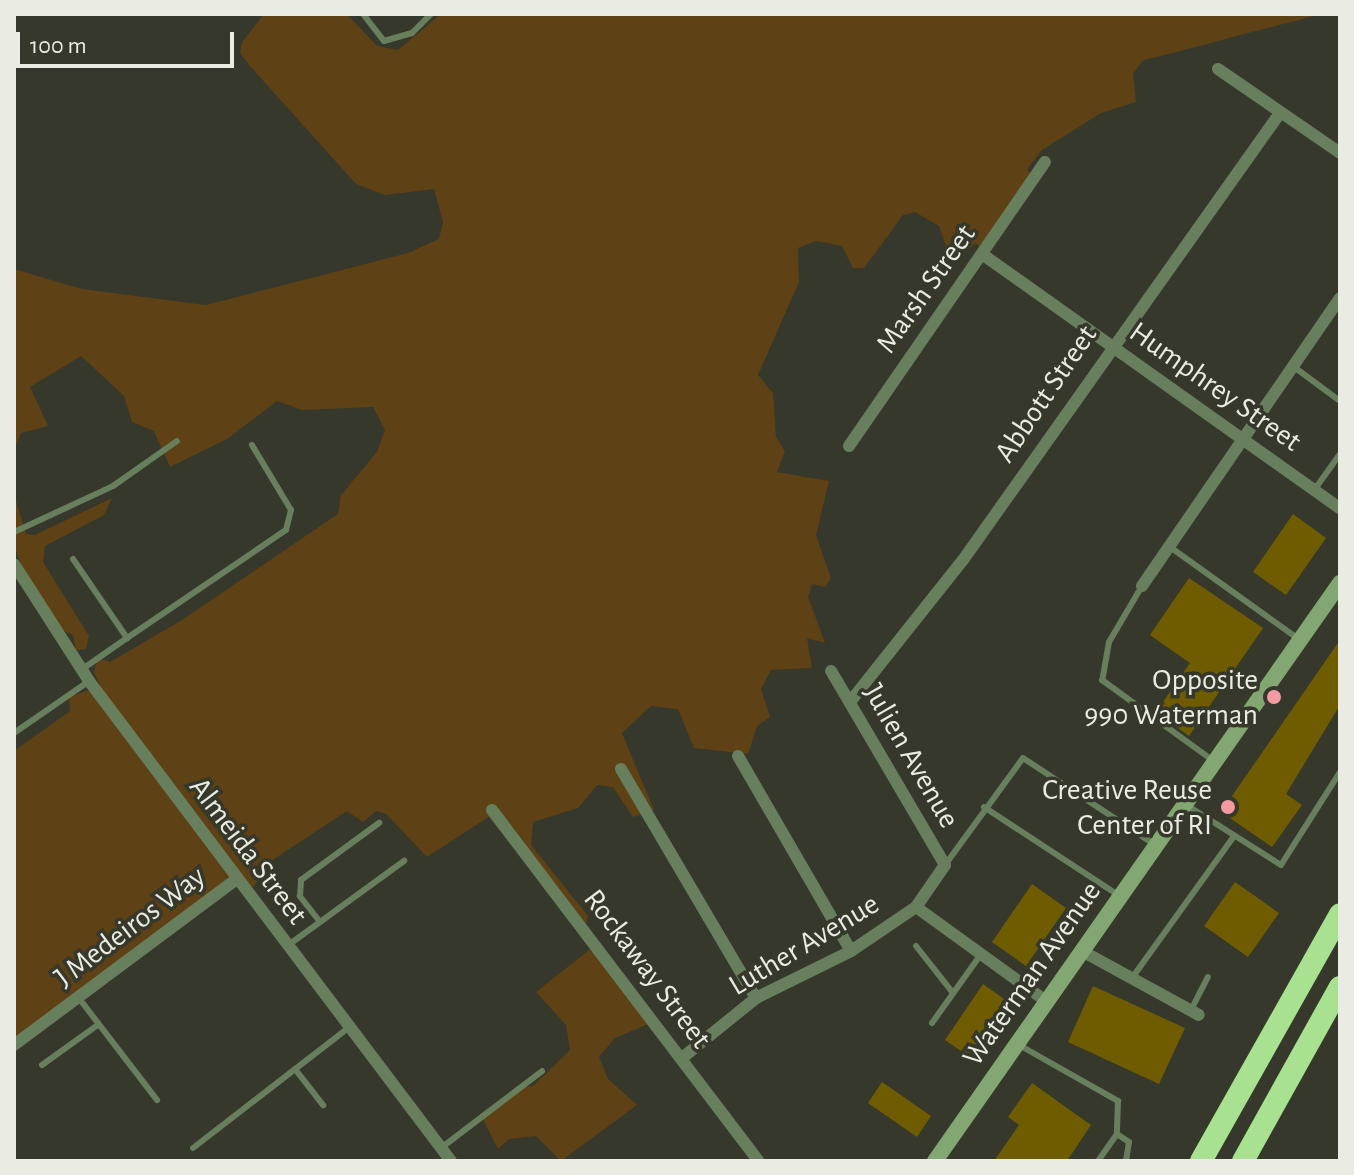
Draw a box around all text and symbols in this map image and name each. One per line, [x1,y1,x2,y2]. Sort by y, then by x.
scale bar [20,16,238,66]
text: 100 m [30,34,87,58]
street label: Marsh Street [869,218,983,360]
street label: Humphrey Street [1122,314,1308,460]
street label: Abbott Street [987,319,1105,469]
place label: Opposite 990 Waterman [1084,662,1258,732]
street label: Julien Avenue [855,677,967,835]
marker: Opposite 990 Waterman [1265,688,1283,706]
street label: Almeida Street [181,770,315,932]
place label: Creative Reuse Center of RI [1042,772,1212,842]
marker: Creative Reuse Center of RI [1219,798,1237,816]
street label: J Medeiros Way [47,859,213,995]
street label: Waterman Avenue [955,875,1109,1073]
street label: Rockaway Street [575,882,719,1056]
street label: Luther Avenue [722,886,886,1004]

